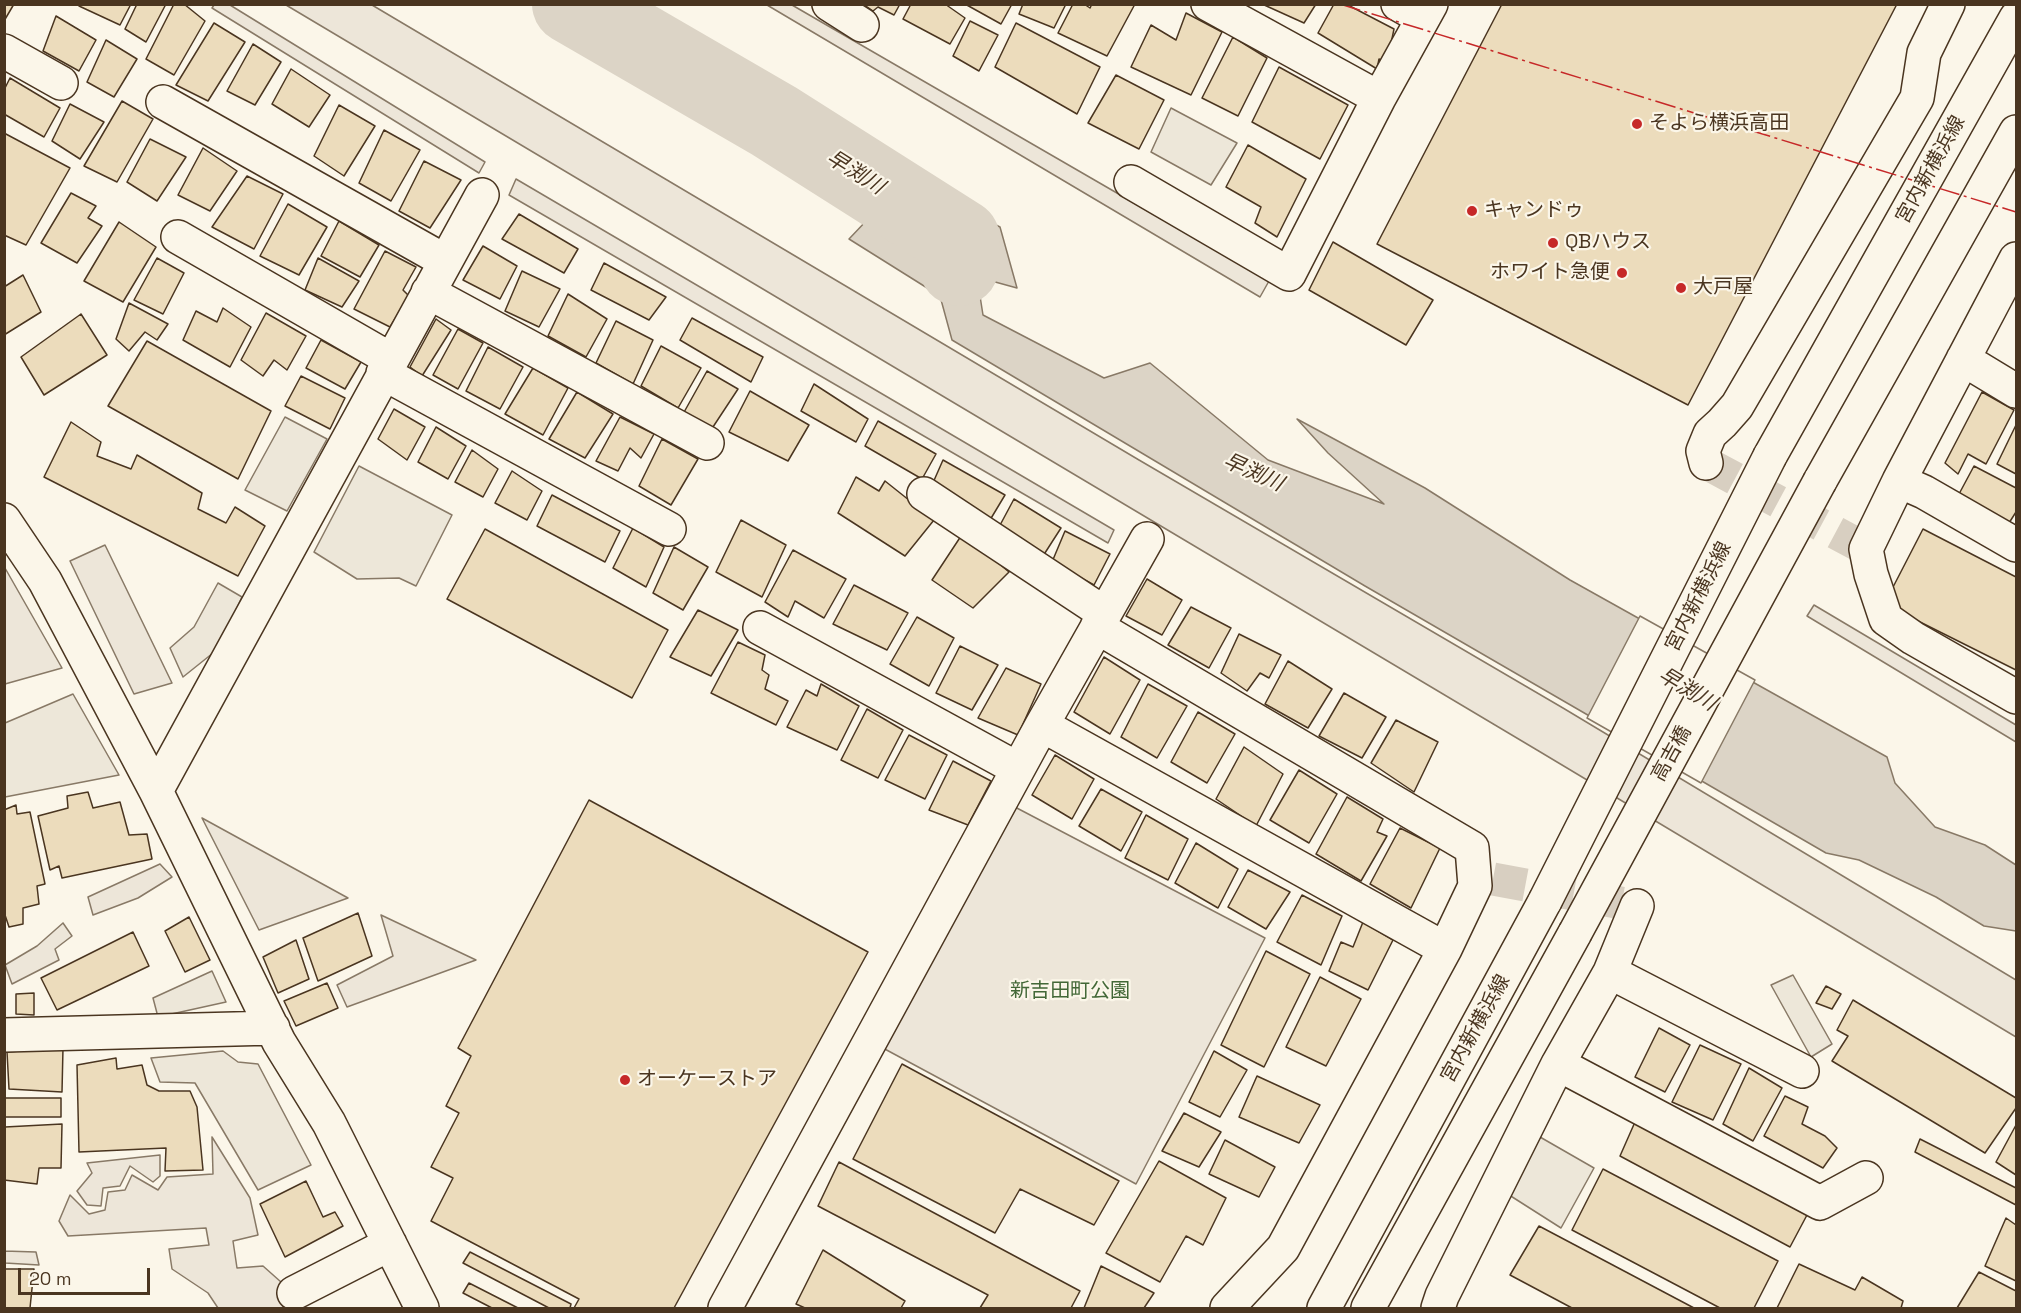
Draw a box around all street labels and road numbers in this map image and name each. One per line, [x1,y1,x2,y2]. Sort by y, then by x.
street label: 宮内新横浜線 [1891,112,1971,228]
street label: 宮内新横浜線 [1661,538,1737,656]
street label: 高吉橋 [1647,722,1697,786]
street label: 宮内新横浜線 [1436,971,1516,1087]

